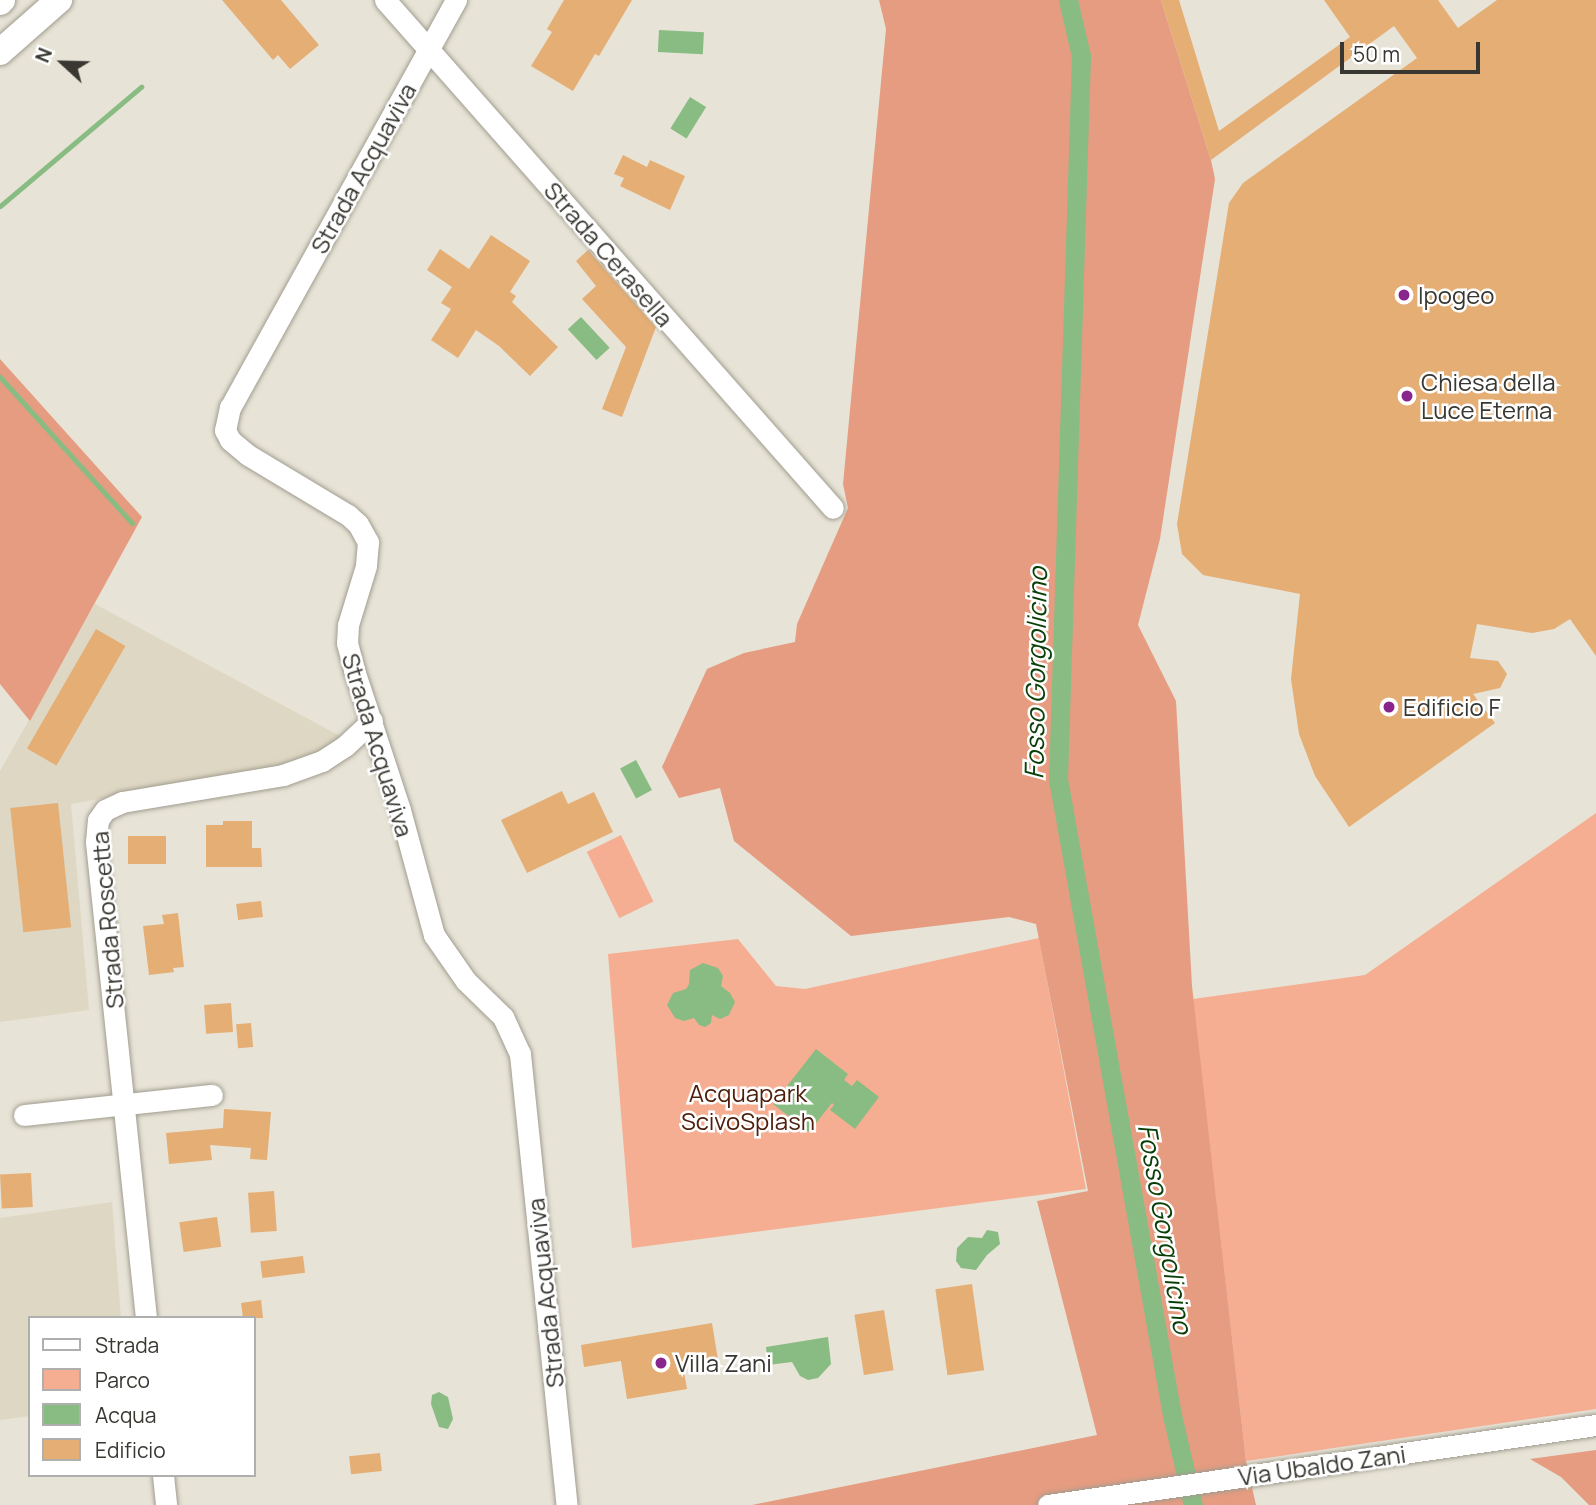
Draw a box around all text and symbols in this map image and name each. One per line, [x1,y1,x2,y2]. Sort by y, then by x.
north arrow [28,28,98,98]
scale bar [1344,28,1484,72]
text: 50 m [1353,40,1400,68]
text: N [29,44,58,66]
street label: Strada Acquaviva [304,78,422,258]
street label: Strada Cerasella [538,176,680,332]
place label: Ipogeo [1418,281,1494,309]
marker: Ipogeo [1396,287,1412,303]
place label: Chiesa della Luce Eterna [1421,368,1556,424]
marker: Chiesa della Luce Eterna [1399,388,1415,404]
water label: Fosso Gorgolicino [1019,567,1053,779]
street label: Strada Acquaviva [336,650,420,840]
place label: Edificio F [1403,693,1501,721]
marker: Edificio F [1381,699,1397,715]
street label: Strada Roscetta [85,830,129,1010]
park label: Acquapark ScivoSplash [681,1079,815,1135]
water label: Fosso Gorgolicino [1131,1122,1199,1336]
street label: Strada Acquaviva [521,1197,569,1389]
legend [28,1316,256,1477]
text: Strada [95,1331,159,1359]
place label: Villa Zani [675,1349,772,1377]
marker: Villa Zani [653,1355,669,1371]
text: Parco [95,1366,150,1394]
text: Acqua [95,1401,157,1429]
text: Edificio [95,1436,166,1464]
street label: Via Ubaldo Zani [1236,1439,1408,1491]

